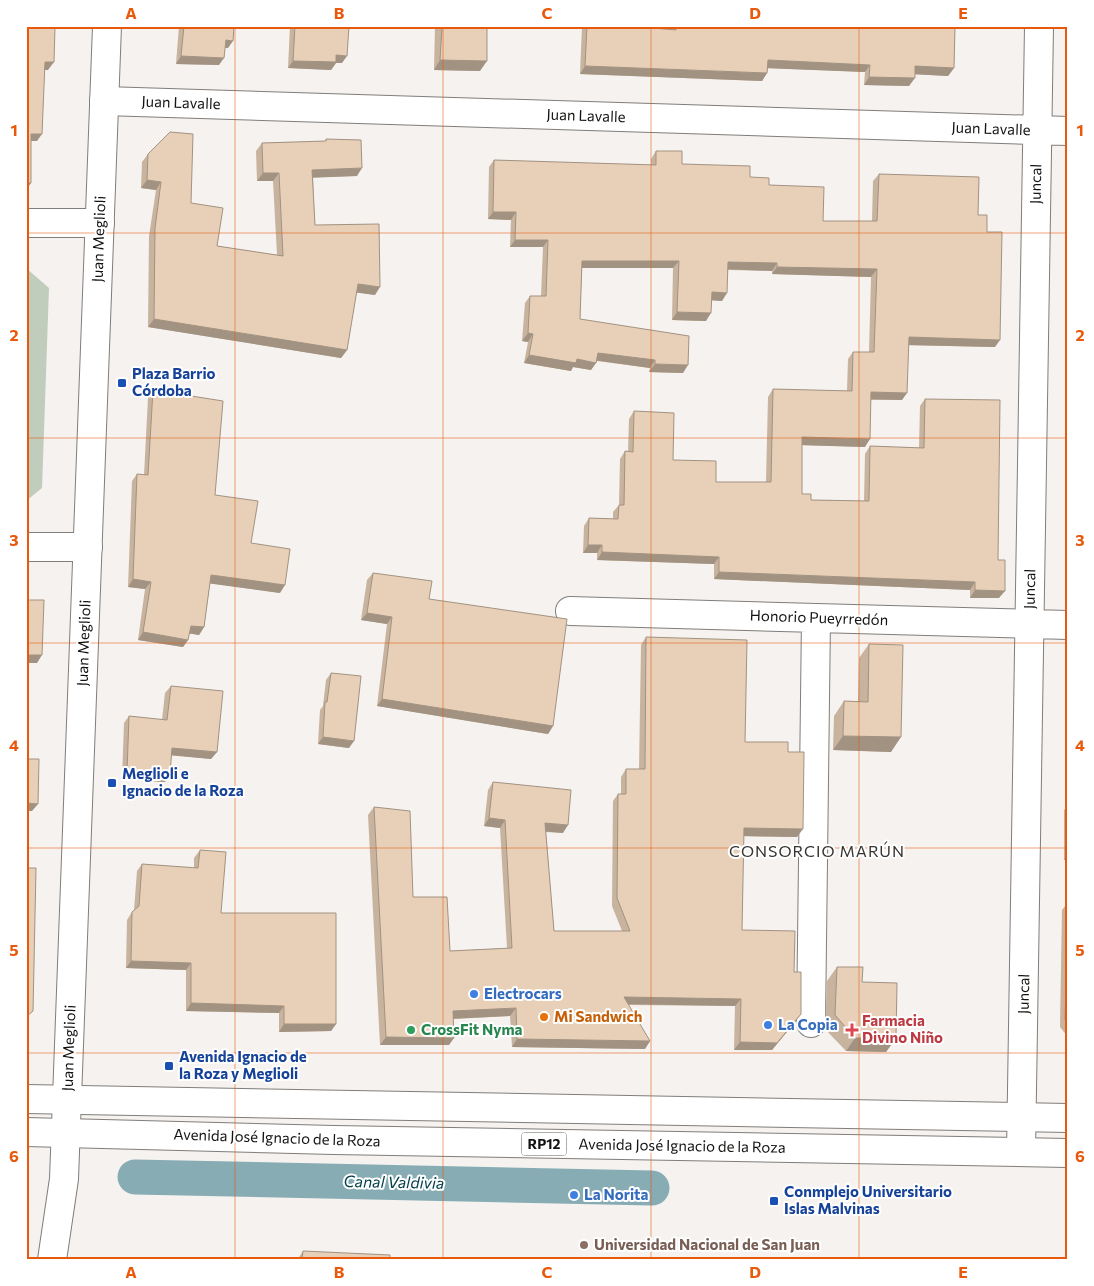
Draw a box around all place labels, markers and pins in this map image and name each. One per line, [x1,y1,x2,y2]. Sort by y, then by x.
place label: Plaza Barrio Córdoba [132,364,216,399]
marker: Plaza Barrio Córdoba [116,377,128,389]
place label: Meglioli e Ignacio de la Roza [122,764,244,799]
marker: Meglioli e Ignacio de la Roza [106,777,118,789]
place label: Electrocars [484,984,562,1002]
marker: Electrocars [468,988,480,1000]
place label: Mi Sandwich [554,1007,642,1025]
marker: Mi Sandwich [538,1011,550,1023]
place label: Farmacia Divino Niño [862,1011,943,1046]
place label: La Copia [778,1015,838,1033]
marker: La Copia [762,1019,774,1031]
place label: CrossFit Nyma [421,1020,523,1038]
marker: CrossFit Nyma [405,1024,417,1036]
marker: Farmacia Divino Niño [846,1024,858,1036]
place label: Avenida Ignacio de la Roza y Meglioli [179,1047,307,1082]
marker: Avenida Ignacio de la Roza y Meglioli [163,1060,175,1072]
place label: Conmplejo Universitario Islas Malvinas [784,1182,952,1217]
place label: La Norita [584,1185,648,1203]
marker: La Norita [568,1189,580,1201]
marker: Conmplejo Universitario Islas Malvinas [768,1195,780,1207]
place label: Universidad Nacional de San Juan [594,1235,820,1253]
marker: Universidad Nacional de San Juan [578,1239,590,1251]

